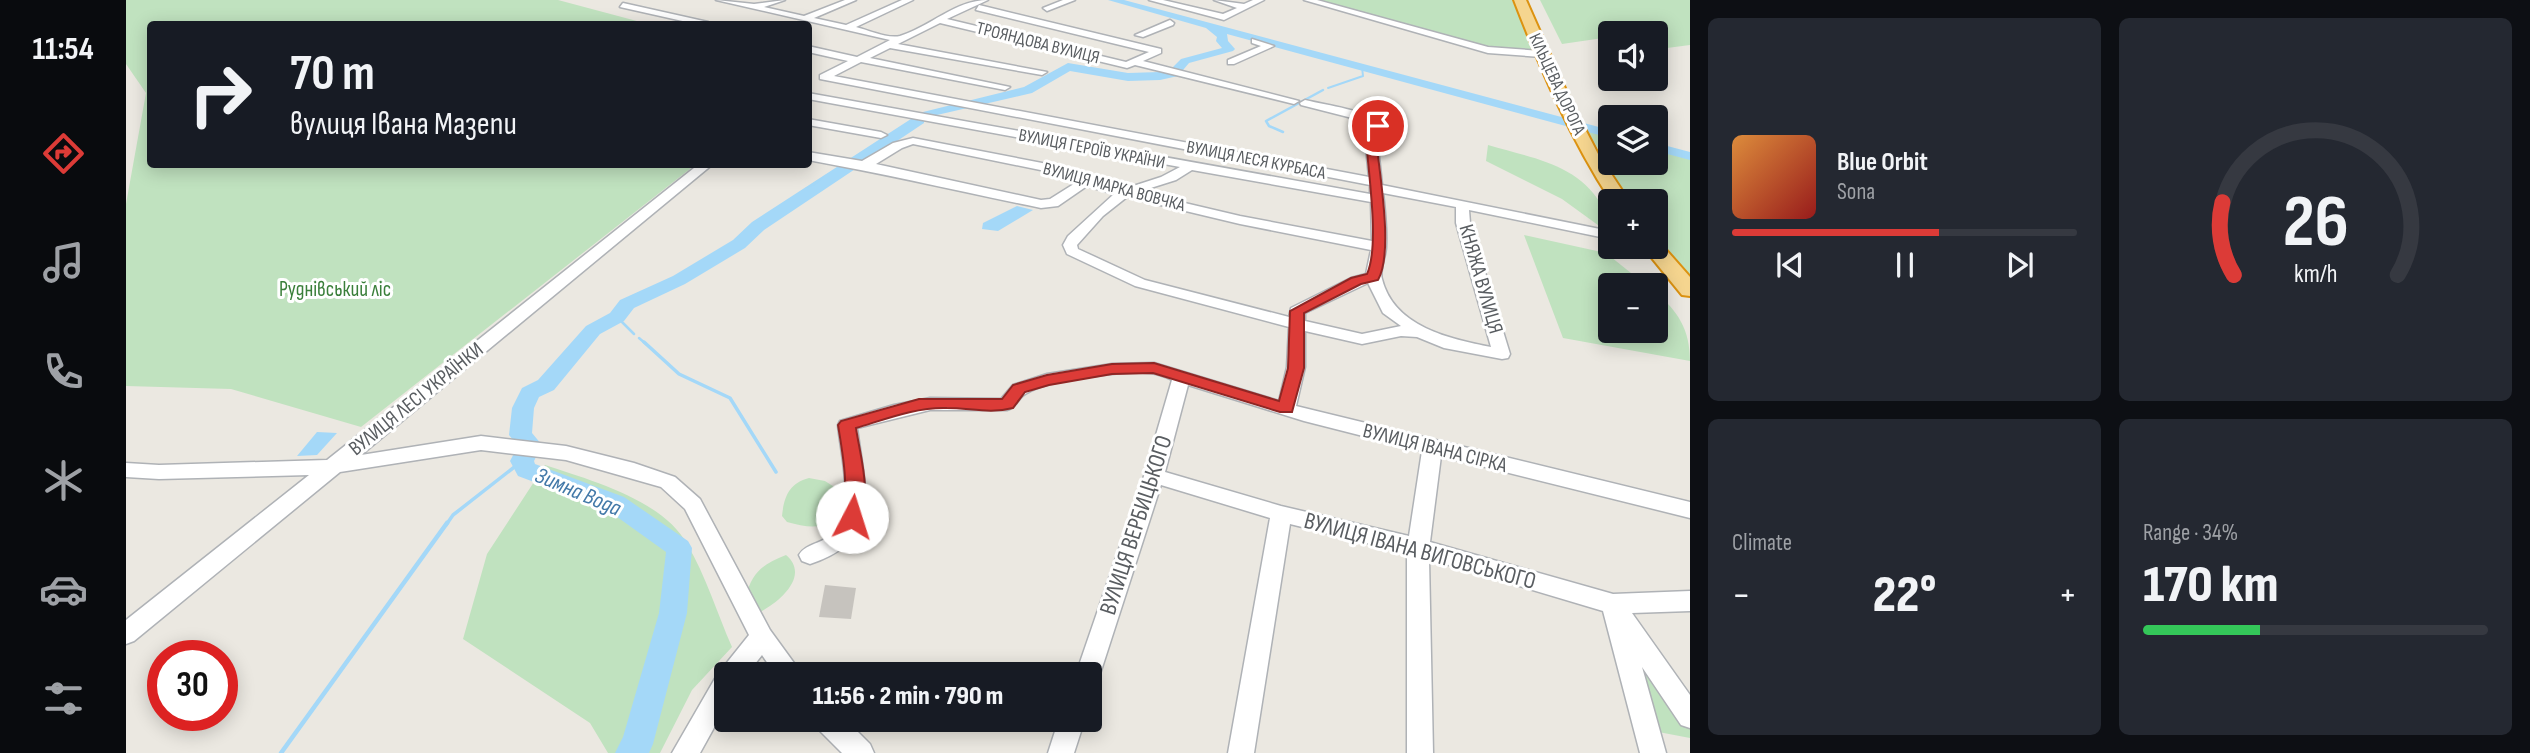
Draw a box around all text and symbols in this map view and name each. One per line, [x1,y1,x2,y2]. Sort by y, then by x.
street label: ТРОЯНДОВА ВУЛИЦЯ [974,18,1102,68]
map controls [1598,21,1668,343]
button: sound [1598,21,1668,91]
text: 11:54 [32,30,94,69]
street label: КІЛЬЦЕВА ДОРОГА [1524,30,1590,138]
text: 70 m [290,45,375,104]
icon: right [175,49,266,140]
pin [1348,96,1408,156]
text: вулиця Івана Мазепи [290,105,517,144]
button: layers [1598,105,1668,175]
icon: arrive [1359,107,1397,145]
street label: ВУЛИЦЯ ГЕРОЇВ УКРАЇНИ [1017,124,1167,174]
icon: directions [39,129,88,178]
street label: ВУЛИЦЯ ЛЕСЯ КУРБАСА [1185,136,1328,184]
text: Blue Orbit [1837,147,1928,178]
street label: ВУЛИЦЯ МАРКА ВОВЧКА [1041,158,1188,216]
text: Sona [1837,178,1875,206]
text: 26 [2282,180,2349,268]
button: + [1598,189,1668,259]
street label: КНЯЖА ВУЛИЦЯ [1453,221,1509,337]
icon: music [39,238,88,287]
icon: previous [1771,246,1809,284]
icon: pause [1886,246,1924,284]
icon: next [2001,246,2039,284]
text: km/h [2294,259,2337,290]
button: − [1598,273,1668,343]
park label: Руднівський ліс [279,277,391,302]
street label: ВУЛИЦЯ ЛЕСІ УКРАЇНКИ [344,337,488,461]
icon: phone [39,347,88,396]
street label: ВУЛИЦЯ ІВАНА СІРКА [1360,418,1511,478]
street label: ВУЛИЦЯ ВЕРБИЦЬКОГО [1093,432,1179,618]
icon: climate [39,456,88,505]
water label: Зимна Вода [531,461,626,523]
position arrow [815,480,889,554]
street label: ВУЛИЦЯ ІВАНА ВИГОВСЬКОГО [1301,506,1539,596]
text: Range · 34% [2143,519,2238,547]
text: Climate [1732,529,1792,557]
text: 170 km [2143,554,2279,617]
text: 22° [1873,564,1936,627]
icon: car [39,565,88,614]
text: − [1732,573,1751,618]
text: + [2058,573,2077,618]
speed limit sign: 30 [147,640,238,731]
icon: filters [39,674,88,723]
text: 11:56 · 2 min · 790 m [813,681,1003,712]

